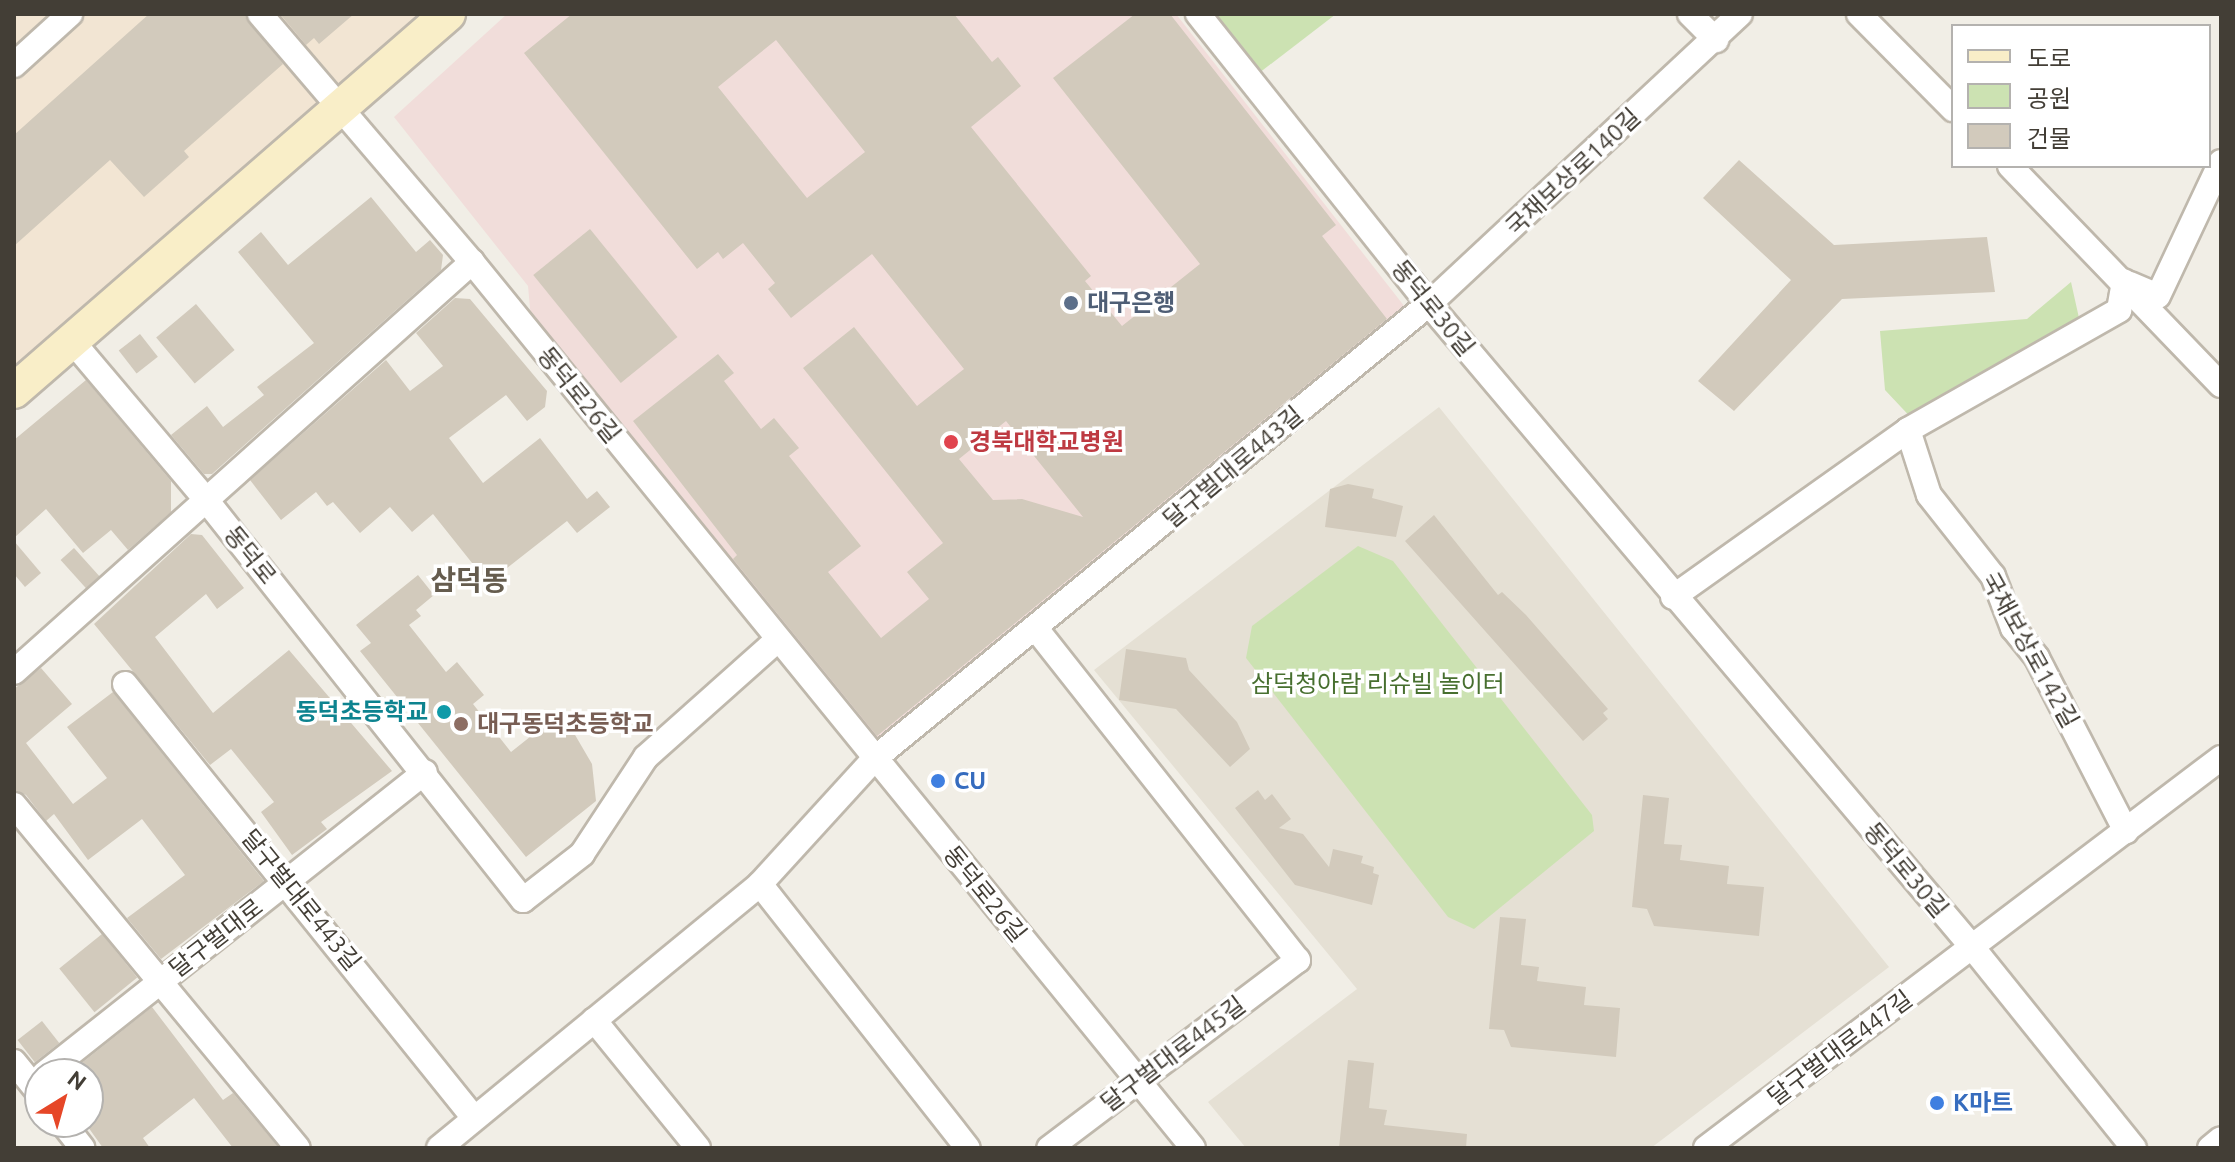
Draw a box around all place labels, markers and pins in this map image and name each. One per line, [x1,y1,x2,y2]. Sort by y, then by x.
place label: 대구은행 [1087,289,1175,317]
marker: 대구은행 [1062,294,1080,312]
place label: 경북대학교병원 [969,428,1124,456]
marker: 경북대학교병원 [940,431,962,453]
place label: 동덕초등학교 [296,698,428,726]
marker: 동덕초등학교 [435,703,453,721]
place label: 대구동덕초등학교 [477,710,654,738]
marker: 대구동덕초등학교 [452,715,470,733]
place label: CU [954,767,986,795]
marker: CU [929,772,947,790]
place label: K마트 [1953,1089,2013,1117]
marker: K마트 [1928,1094,1946,1112]

